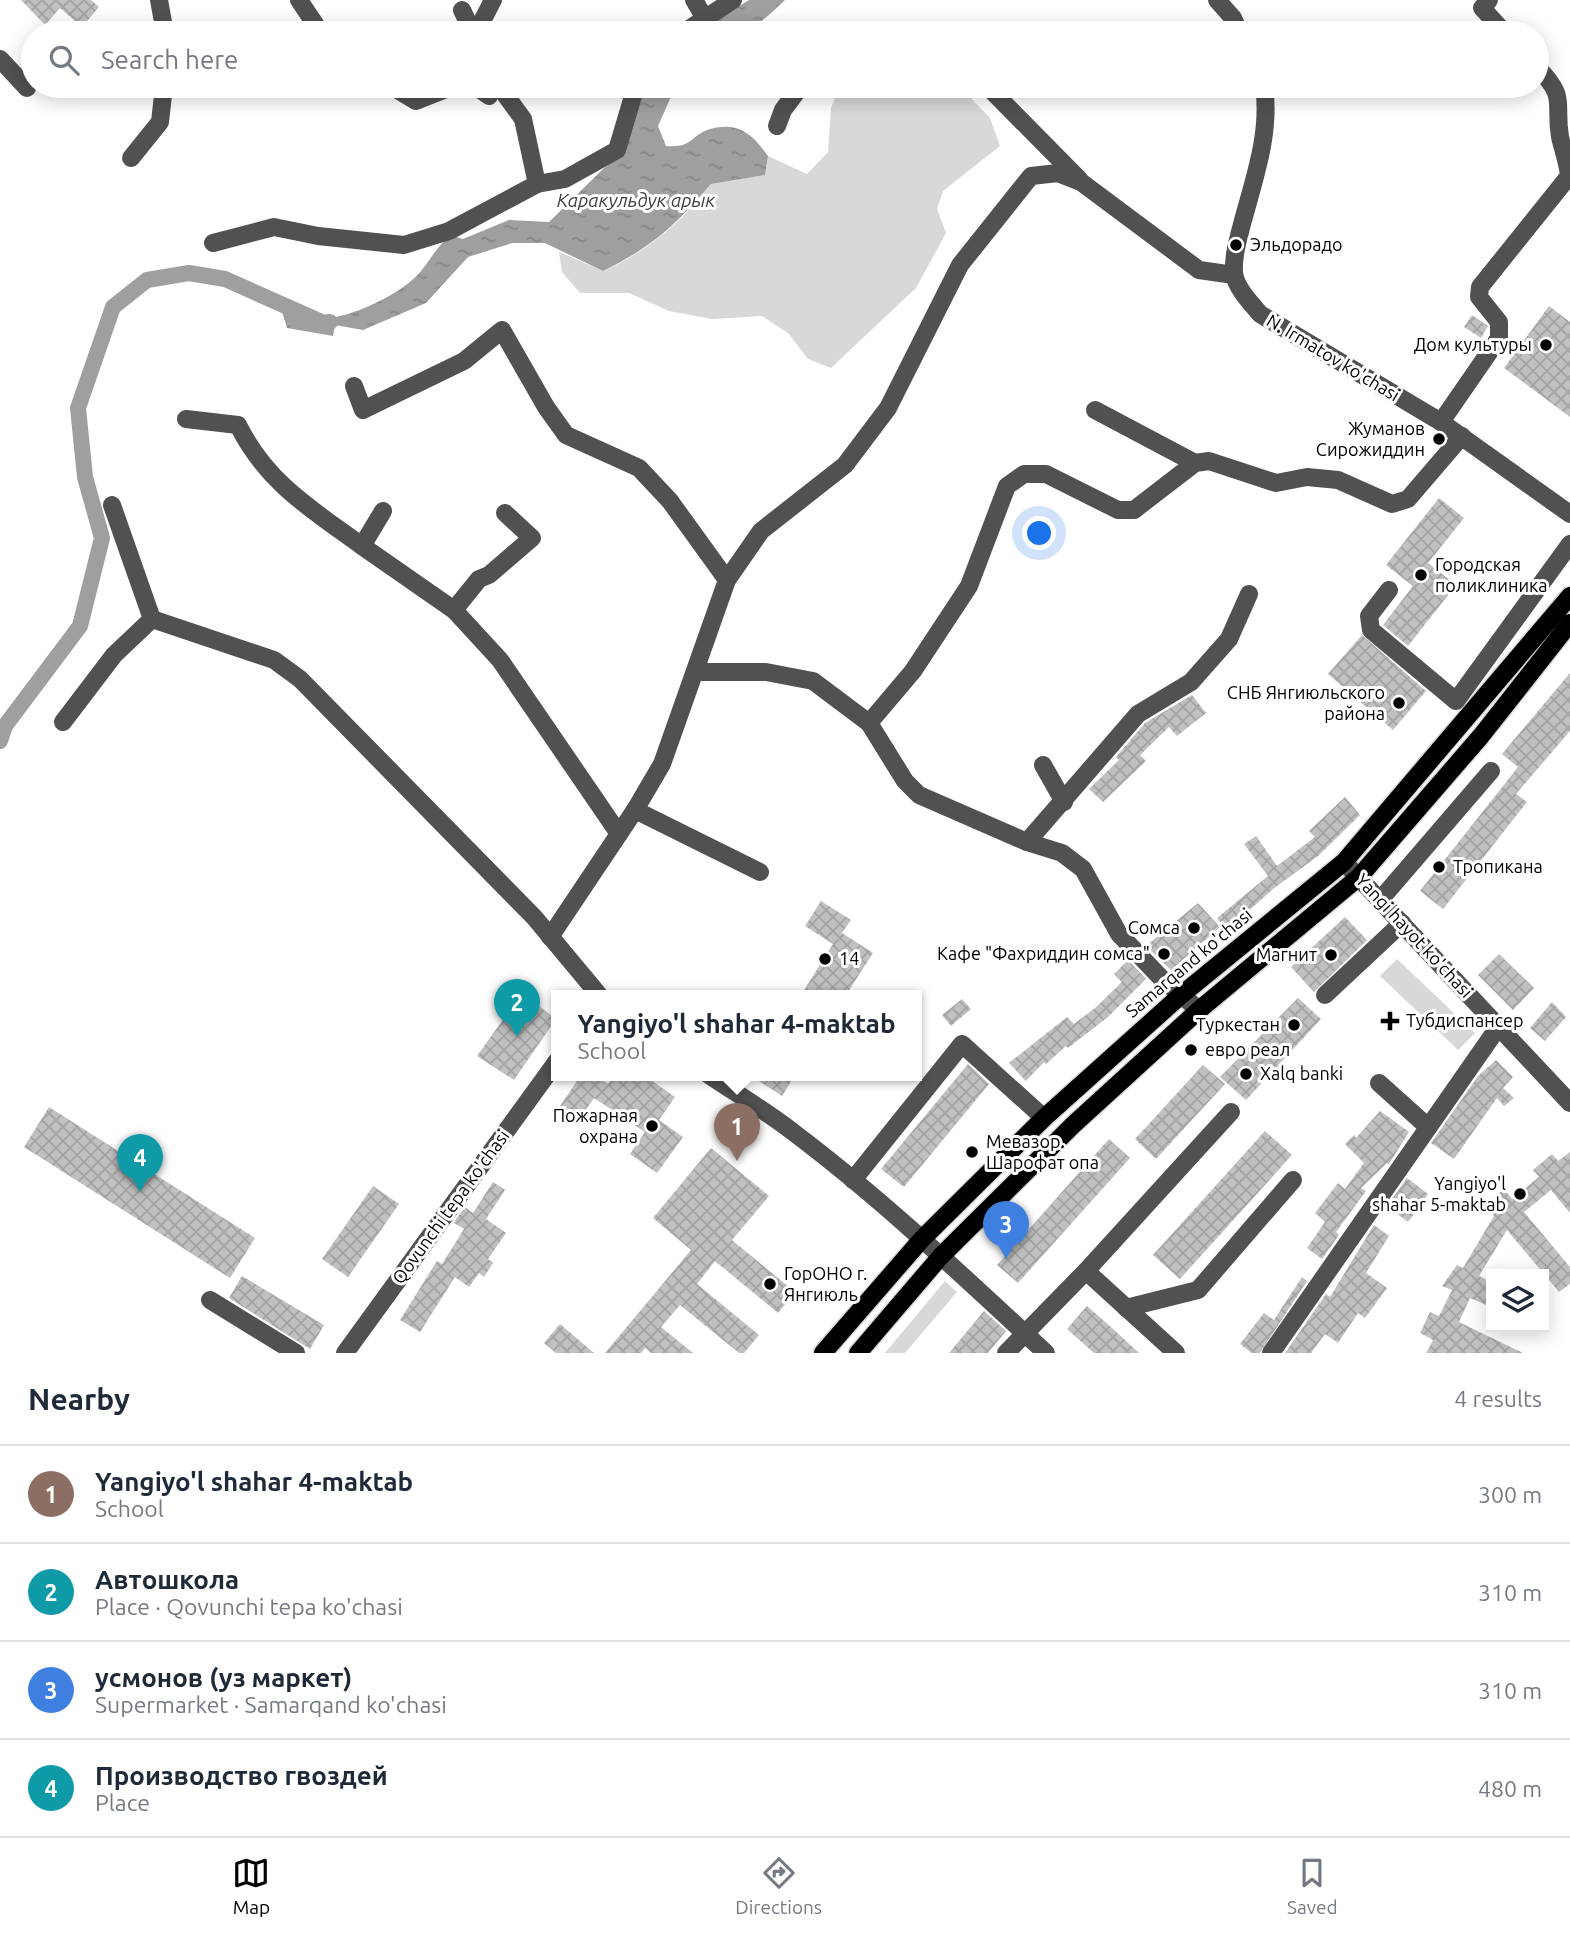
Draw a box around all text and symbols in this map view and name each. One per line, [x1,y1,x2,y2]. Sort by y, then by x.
search box [21,21,1549,98]
icon: search [45,41,83,79]
text: Search here [101,45,238,74]
water label: Каракульдук арык [557,189,715,211]
place label: Эльдорадо [1250,234,1343,254]
marker: Эльдорадо [1228,237,1244,253]
street label: N. Irmatov ko'chasi [1263,310,1404,405]
place label: Дом культуры [1414,334,1532,354]
marker: Дом культуры [1538,337,1554,353]
place label: Жуманов Сирожиддин [1316,418,1425,459]
marker: Жуманов Сирожиддин [1431,431,1447,447]
your location [1022,516,1056,550]
place label: Городская поликлиника [1435,554,1548,595]
marker: Городская поликлиника [1413,567,1429,583]
place label: СНБ Янгиюльского района [1227,682,1385,723]
marker: СНБ Янгиюльского района [1391,695,1407,711]
place label: Тропикана [1453,856,1543,876]
marker: Тропикана [1431,859,1447,875]
street label: Yangi hayot ko'chasi [1352,869,1477,1001]
street label: Samarqand ko'chasi [1121,904,1255,1021]
place label: Сомса [1128,917,1180,937]
marker: Сомса [1186,920,1202,936]
place label: Кафе "Фахриддин сомса" [937,943,1150,963]
place label: Магнит [1256,944,1317,964]
marker: Кафе "Фахриддин сомса" [1156,946,1172,962]
marker: Магнит [1323,947,1339,963]
place label: 14 [839,948,859,968]
marker: 14 [817,951,833,967]
pin: 2 [494,979,540,1037]
popup [551,990,922,1081]
text: Yangiyo'l shahar 4-maktab [577,1009,896,1038]
place label: Тубдиспансер [1406,1010,1524,1030]
marker: Тубдиспансер [1380,1011,1400,1031]
place label: Туркестан [1196,1014,1280,1034]
marker: Туркестан [1286,1017,1302,1033]
text: School [577,1038,646,1063]
place label: евро реал [1205,1039,1290,1059]
marker: евро реал [1183,1042,1199,1058]
place label: Xalq banki [1260,1063,1343,1083]
marker: Xalq banki [1238,1066,1254,1082]
pin: 1 [714,1103,760,1161]
place label: Пожарная охрана [553,1105,638,1146]
marker: Пожарная охрана [644,1118,660,1134]
street label: Qovunchi tepa ko'chasi [388,1126,514,1288]
place label: Мевазор. Шарофат опа [986,1131,1099,1172]
pin: 4 [117,1134,163,1192]
marker: Мевазор. Шарофат опа [964,1144,980,1160]
place label: Yangiyo'l shahar 5-maktab [1372,1173,1506,1214]
marker: Yangiyo'l shahar 5-maktab [1512,1186,1528,1202]
pin: 3 [983,1201,1029,1259]
place label: ГорОНО г. Янгиюль [784,1263,867,1304]
map controls [1486,1269,1549,1332]
button: layers [1486,1269,1549,1332]
marker: ГорОНО г. Янгиюль [762,1276,778,1292]
text: Nearby [28,1382,130,1416]
text: 4 results [1454,1386,1542,1411]
text: Yangiyo'l shahar 4-maktab [95,1467,413,1496]
text: 1 [45,1482,57,1507]
text: 300 m [1478,1482,1542,1507]
text: School [95,1496,164,1521]
text: Автошкола [95,1565,239,1594]
text: 2 [45,1580,57,1605]
text: 310 m [1478,1580,1542,1605]
text: Place · Qovunchi tepa ko'chasi [95,1594,403,1619]
text: усмонов (уз маркет) [95,1663,352,1692]
text: 3 [45,1678,57,1703]
text: 310 m [1478,1678,1542,1703]
text: Supermarket · Samarqand ko'chasi [95,1692,447,1717]
text: Производство гвоздей [95,1761,388,1790]
text: 4 [45,1776,57,1801]
text: 480 m [1478,1776,1542,1801]
text: Place [95,1790,150,1815]
tab: Map [232,1854,270,1918]
tab: Directions [735,1854,822,1918]
tab: Saved [1287,1854,1338,1918]

